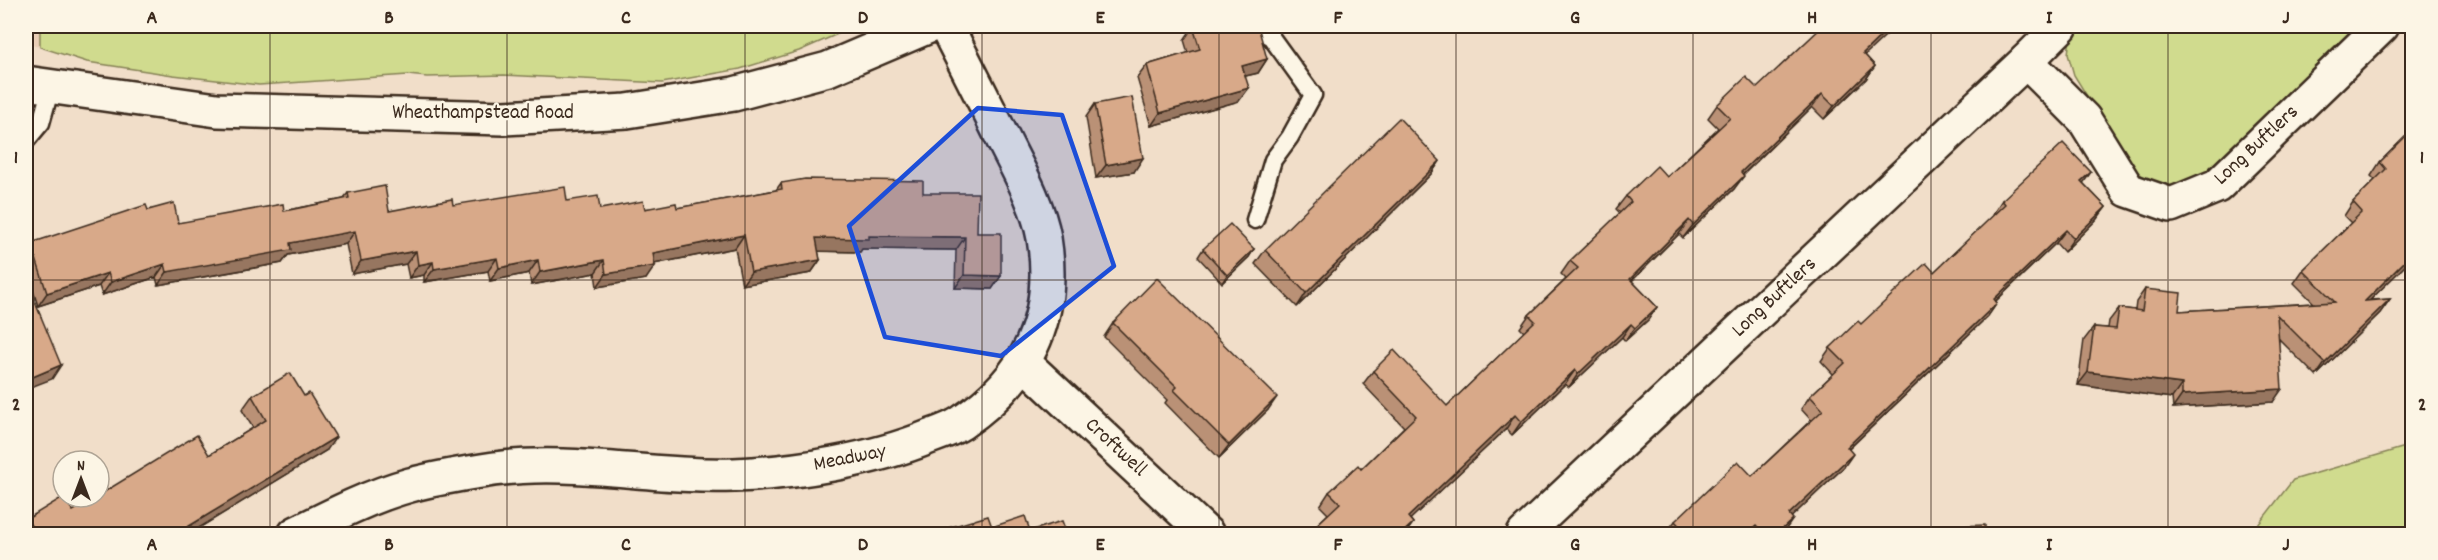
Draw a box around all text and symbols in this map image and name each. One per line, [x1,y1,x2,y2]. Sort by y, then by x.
text: A [147,5,158,33]
text: B [384,5,394,33]
text: C [621,5,631,33]
text: D [858,5,869,33]
text: E [1095,5,1105,33]
text: F [1334,5,1344,33]
text: G [1570,5,1580,33]
text: H [1807,5,1817,33]
text: I [2046,5,2053,33]
text: J [2282,5,2290,33]
street label: Wheathampstead Road [392,99,574,129]
street label: Long Buftlers [2208,99,2306,193]
text: 1 [14,145,18,173]
text: 1 [2420,145,2424,173]
street label: Long Buftlers [1726,251,1824,345]
text: 2 [12,392,20,420]
text: 2 [2418,392,2426,420]
street label: Croftwell [1077,411,1153,485]
street label: Meadway [811,437,889,481]
north arrow [51,449,111,509]
text: N [77,455,85,478]
text: A [147,532,158,560]
text: B [384,532,394,560]
text: C [621,532,631,560]
text: D [858,532,869,560]
text: E [1095,532,1105,560]
text: F [1334,532,1344,560]
text: G [1570,532,1580,560]
text: H [1807,532,1817,560]
text: I [2046,532,2053,560]
text: J [2282,532,2290,560]

